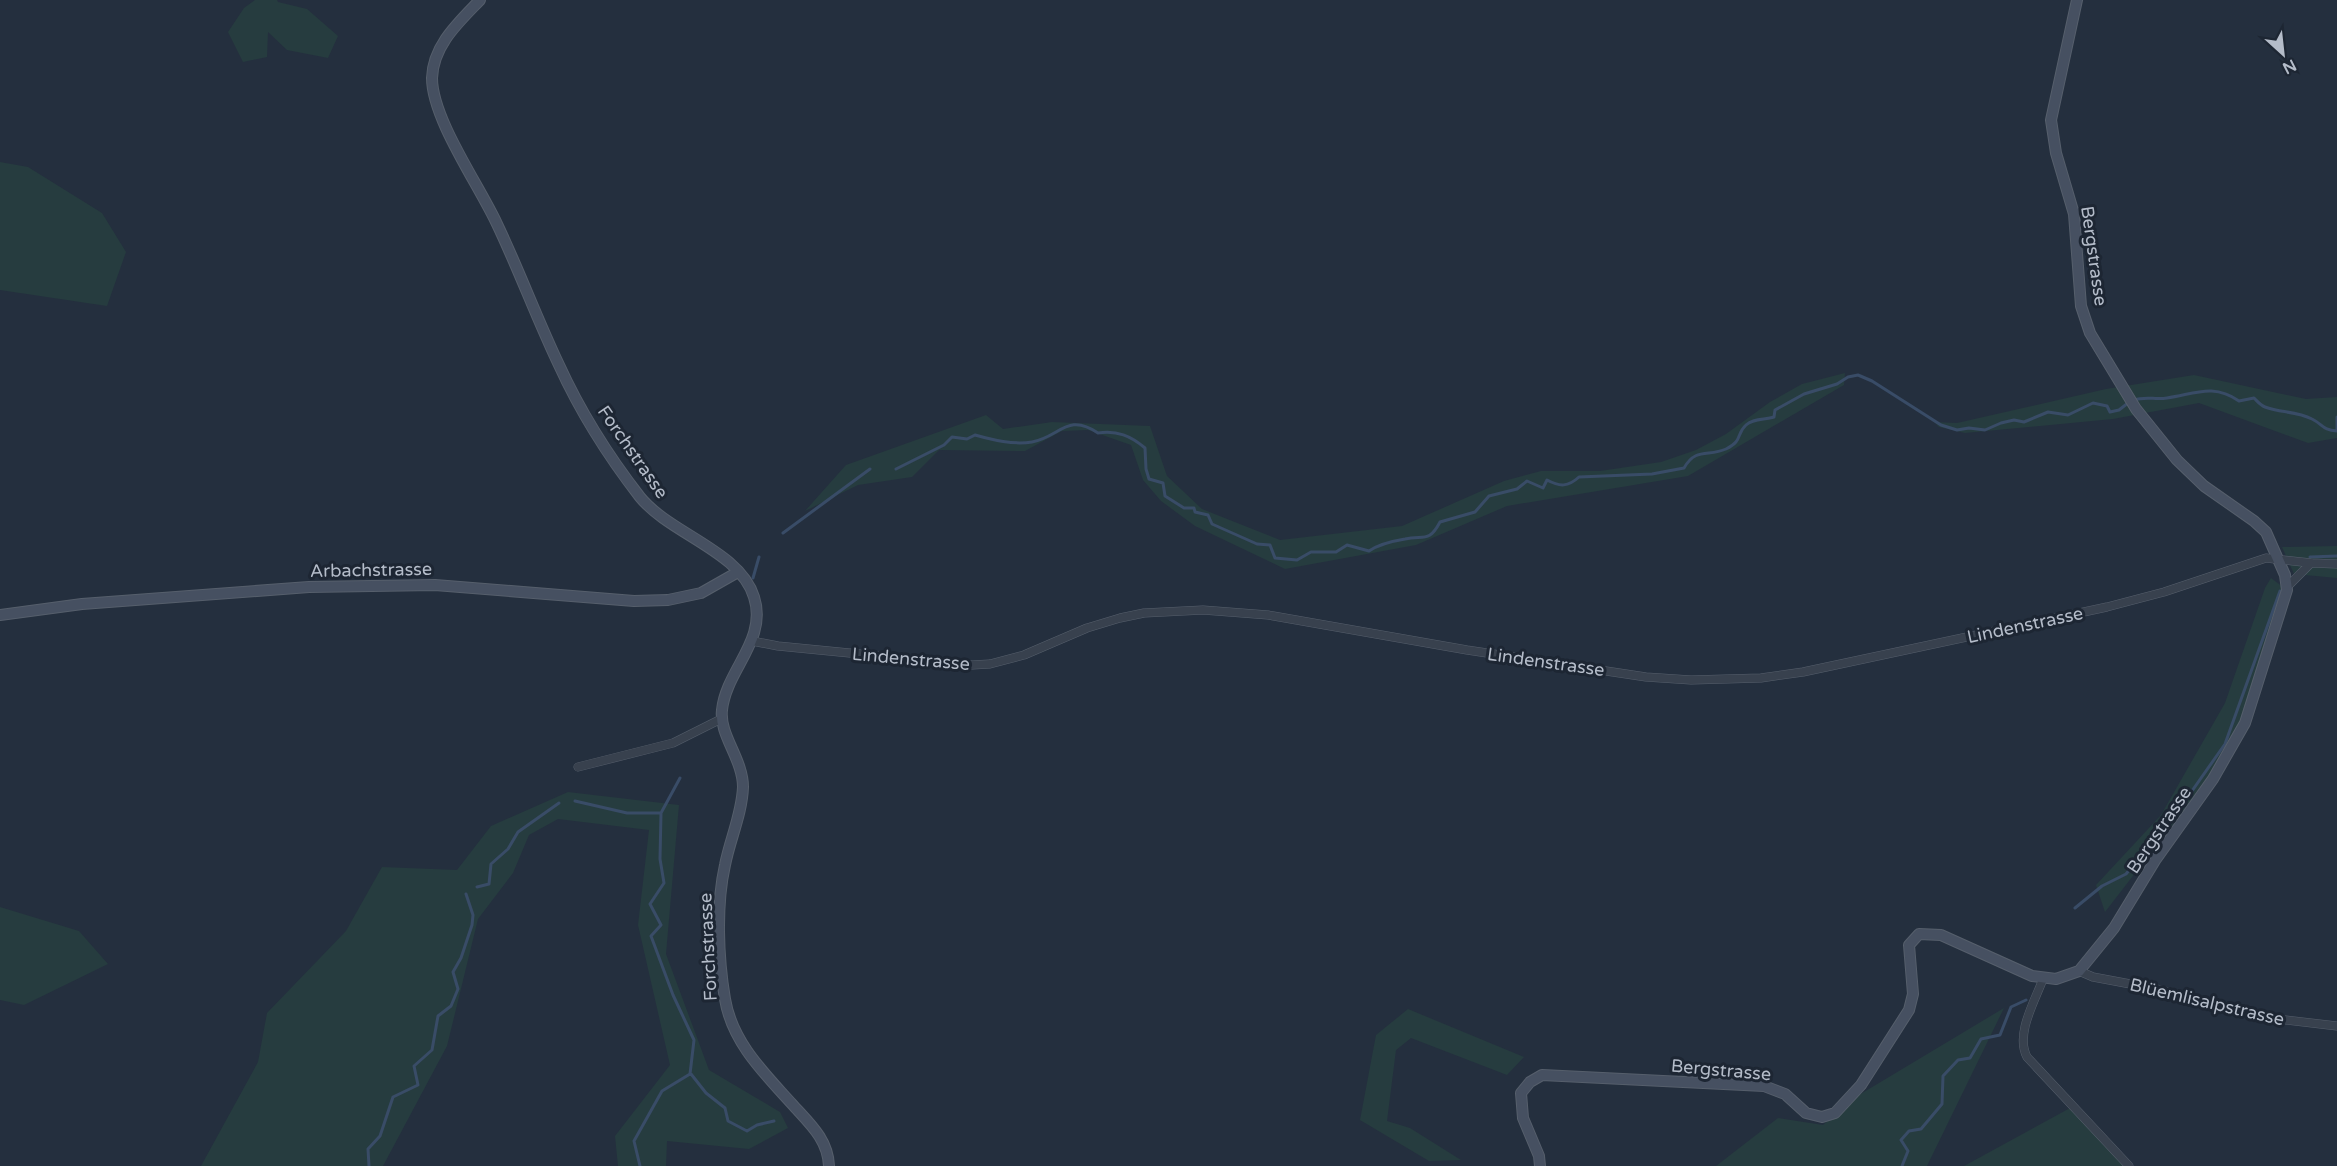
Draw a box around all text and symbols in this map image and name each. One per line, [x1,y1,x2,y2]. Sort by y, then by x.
north arrow [2253,24,2313,84]
text: N [2279,55,2300,78]
street label: Bergstrasse [2076,205,2112,307]
street label: Forchstrasse [593,401,673,503]
street label: Arbachstrasse [310,558,432,582]
street label: Lindenstrasse [1965,602,2085,648]
street label: Lindenstrasse [851,643,971,675]
street label: Lindenstrasse [1486,643,1606,681]
street label: Bergstrasse [2122,782,2196,878]
street label: Forchstrasse [694,892,722,1002]
street label: Blüemlisalpstrasse [2128,974,2286,1030]
street label: Bergstrasse [1670,1055,1772,1085]

